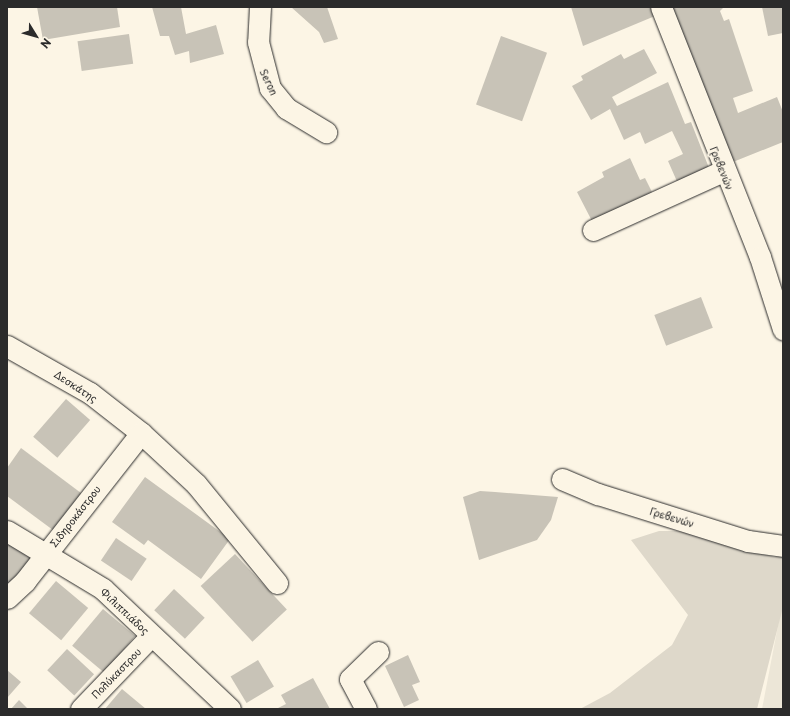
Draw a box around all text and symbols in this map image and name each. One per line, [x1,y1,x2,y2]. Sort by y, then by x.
north arrow [16,16,56,56]
text: N [37,35,55,52]
street label: Seron [258,67,280,97]
street label: Γρεβενών [708,145,736,191]
street label: Δεσκάτης [52,368,100,404]
street label: Σιδηροκάστρου [47,483,103,549]
street label: Γρεβενών [648,505,696,529]
street label: Φιλιππιάδος [98,586,152,636]
street label: Πολύκαστρου [89,645,143,701]

